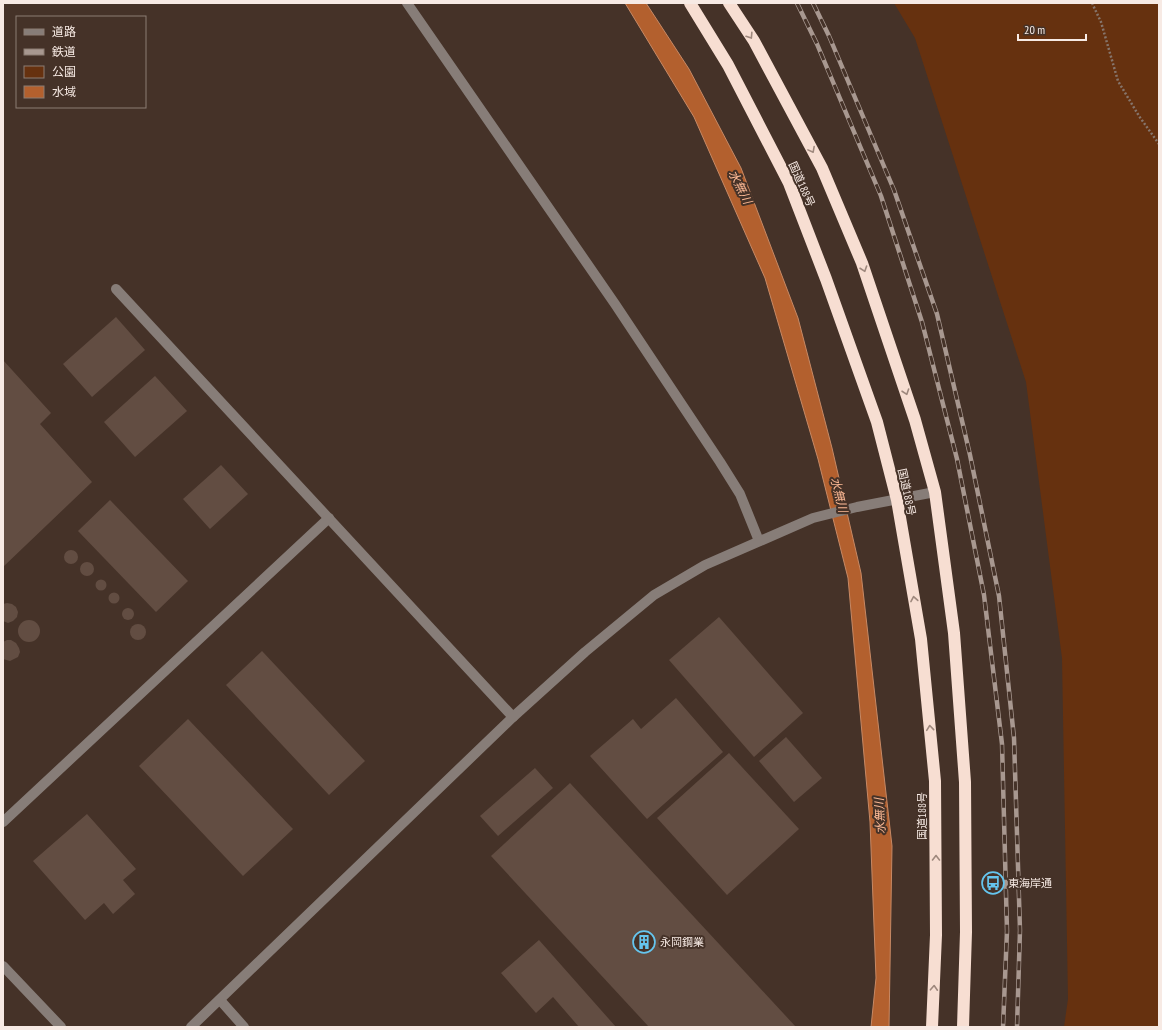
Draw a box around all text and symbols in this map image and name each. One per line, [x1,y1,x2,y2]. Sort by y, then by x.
legend [16,16,146,108]
scale bar [1018,16,1086,42]
text: 20 m [1024,22,1045,37]
text: 道路 [52,24,76,39]
one-way arrow [745,32,753,39]
text: 鉄道 [52,44,76,59]
text: 公園 [52,64,76,79]
text: 水域 [52,84,76,99]
one-way arrow [807,146,815,153]
street label: 国道188号 [786,159,818,209]
water label: 水無川 [726,167,756,208]
one-way arrow [859,265,868,272]
one-way arrow [901,388,909,395]
street label: 国道188号 [895,467,919,517]
water label: 水無川 [828,476,852,516]
one-way arrow [910,596,919,603]
one-way arrow [925,725,934,731]
street label: 国道188号 [915,792,929,840]
water label: 水無川 [871,796,888,834]
one-way arrow [932,855,940,861]
bus stop icon: 東海岸通 [980,870,1006,896]
place label: 東海岸通 [1008,876,1052,890]
building icon: 永岡鋼業 [631,929,657,955]
place label: 永岡鋼業 [660,935,704,949]
one-way arrow [929,985,938,991]

